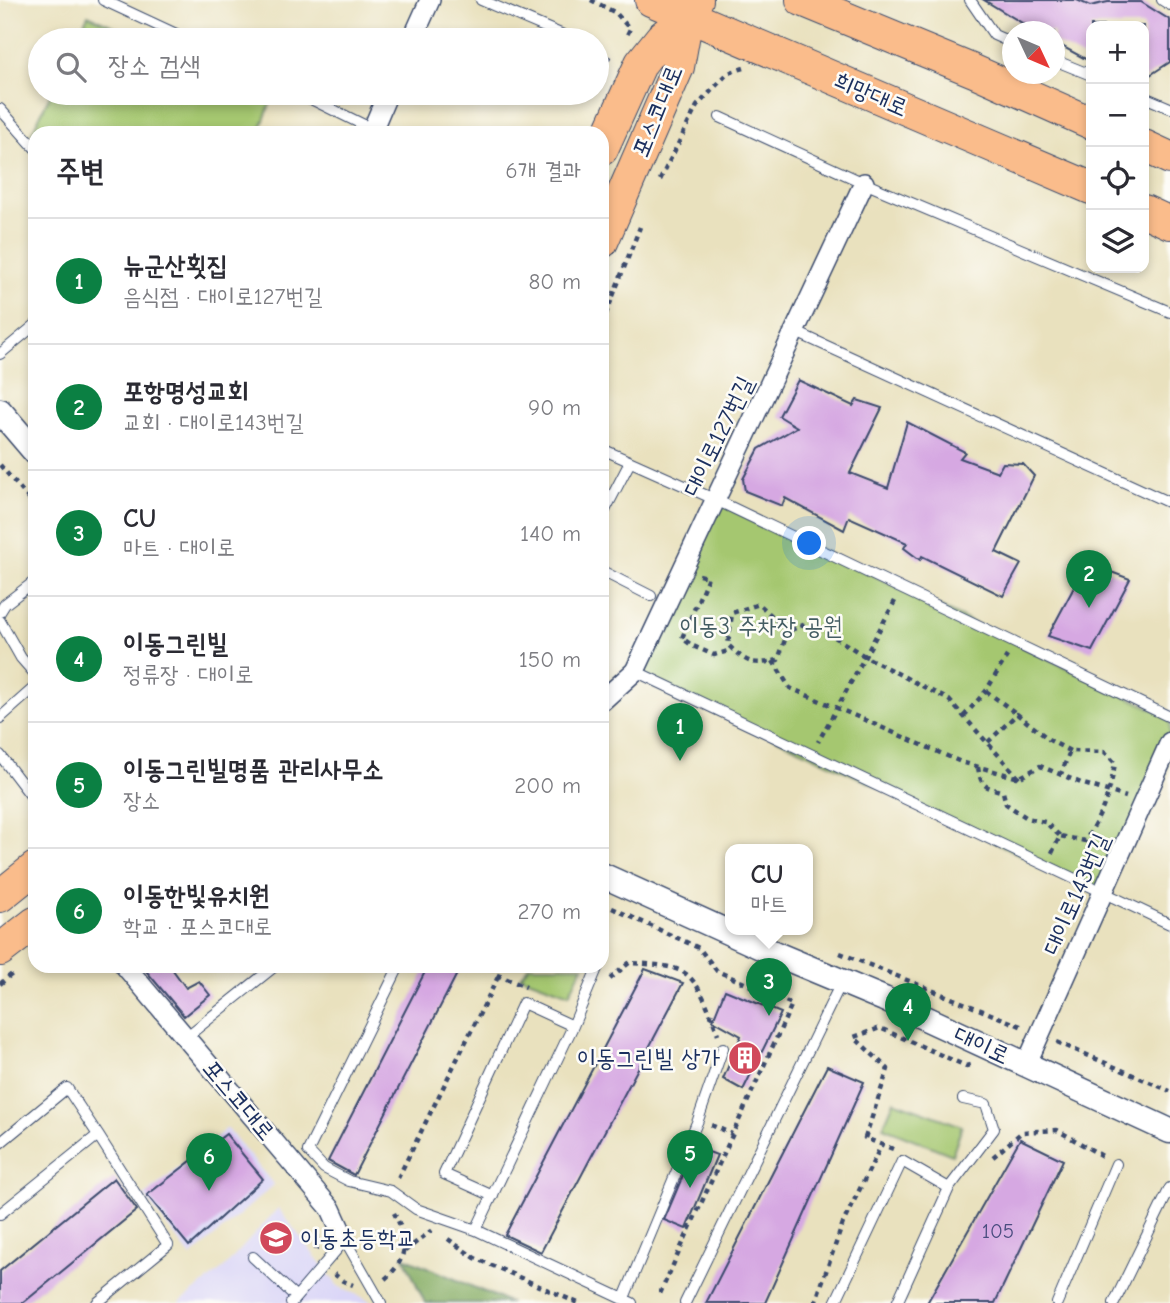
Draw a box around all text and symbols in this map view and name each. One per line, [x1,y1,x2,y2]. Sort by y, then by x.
north arrow [1002,21,1065,84]
map controls [1086,21,1149,273]
button: + [1086,21,1149,84]
search box [28,28,609,105]
icon: search [52,48,90,86]
text: 장소 검색 [108,51,200,81]
street label: 포스코대로 [626,61,688,161]
street label: 희망대로 [830,66,912,122]
button: − [1086,84,1149,147]
button: locate [1086,147,1149,210]
text: 주변 [56,154,104,189]
text: 6개 결과 [505,157,581,184]
button: layers [1086,210,1149,273]
text: 뉴군산횟집 [123,251,228,281]
text: 1 [74,268,84,295]
text: 80 m [528,268,581,295]
text: 음식점 · 대이로127번길 [123,283,322,310]
street label: 대이로127번길 [677,371,759,501]
text: 포항명성교회 [123,377,249,407]
text: 2 [73,394,85,421]
text: 90 m [528,394,581,421]
text: 교회 · 대이로143번길 [123,409,304,436]
text: CU [123,504,156,534]
text: 3 [73,520,85,547]
text: 140 m [520,520,581,547]
your location [792,526,826,560]
text: 마트 · 대이로 [123,534,235,561]
pin: 2 [1066,550,1112,608]
park label: 이동3 주차장 공원 [679,612,843,640]
text: 이동그린빌 [123,629,228,659]
text: 4 [74,646,84,673]
text: 150 m [519,646,581,673]
text: 정류장 · 대이로 [123,661,253,688]
pin: 1 [657,703,703,761]
text: 이동그린빌명품 관리사무소 [123,755,383,785]
text: 5 [73,772,85,799]
text: 200 m [514,772,581,799]
text: 장소 [123,787,160,814]
street label: 대이로143번길 [1037,829,1115,959]
popup [725,844,813,935]
text: CU [750,860,784,890]
text: 이동한빛유치원 [123,881,269,911]
text: 마트 [750,890,788,917]
text: 6 [73,898,85,925]
text: 270 m [517,898,581,925]
text: 학교 · 포스코대로 [123,913,272,940]
pin: 3 [746,958,792,1016]
pin: 4 [885,983,931,1041]
street label: 대이로 [950,1020,1014,1070]
building icon: 이동그린빌 상가 [726,1039,764,1077]
place label: 이동그린빌 상가 [577,1044,720,1072]
street label: 포스코대로 [197,1054,281,1146]
pin: 5 [667,1130,713,1188]
pin: 6 [186,1133,232,1191]
school or university icon: 이동초등학교 [257,1219,295,1257]
house number: 105 [982,1219,1014,1243]
place label: 이동초등학교 [300,1224,416,1252]

